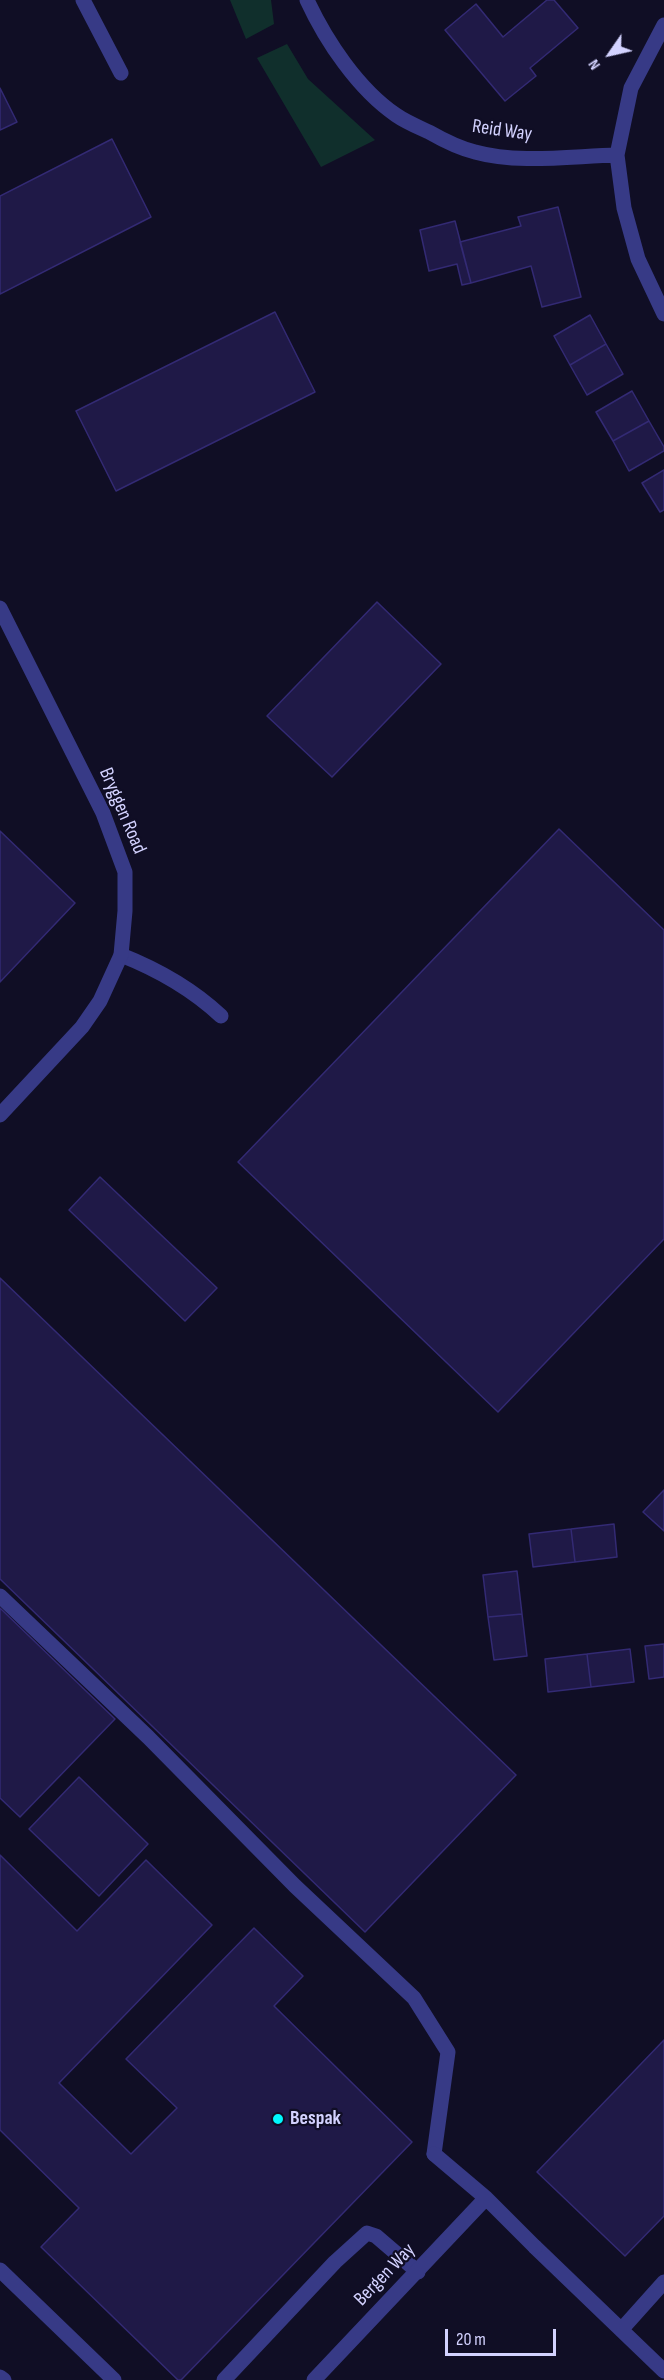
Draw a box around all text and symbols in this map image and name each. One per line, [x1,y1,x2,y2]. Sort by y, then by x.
north arrow [580,24,640,84]
text: N [584,55,605,73]
street label: Reid Way [471,115,533,147]
street label: Bryggen Road [93,764,151,858]
place label: Bespak [290,2107,341,2131]
marker: Bespak [271,2112,285,2126]
street label: Bergen Way [349,2239,421,2311]
scale bar [448,2317,559,2355]
text: 20 m [456,2329,486,2350]

